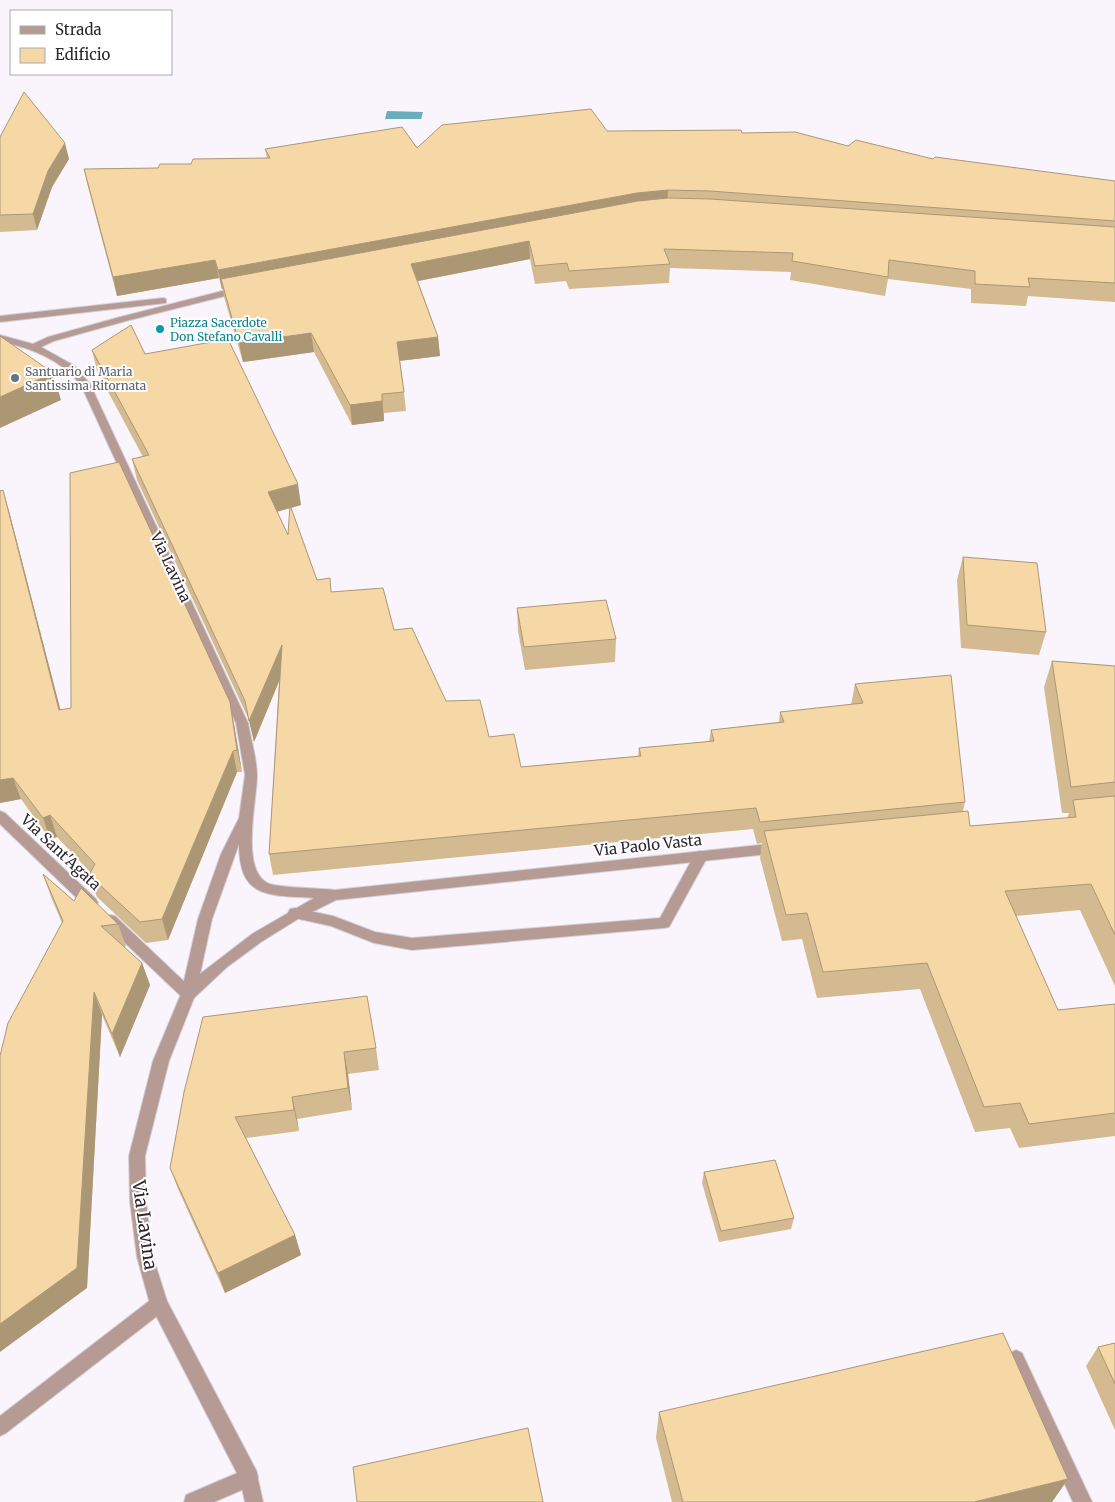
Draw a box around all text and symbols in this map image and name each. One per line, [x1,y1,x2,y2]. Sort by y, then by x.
legend [10,10,172,75]
text: Strada [55,20,102,39]
text: Edificio [55,45,111,64]
place label: Piazza Sacerdote Don Stefano Cavalli [170,315,282,344]
marker: Piazza Sacerdote Don Stefano Cavalli [154,323,166,335]
place label: Santuario di Maria Santissima Ritornata [25,364,147,393]
marker: Santuario di Maria Santissima Ritornata [9,372,21,384]
street label: Via Lavina [146,528,196,605]
street label: Via Sant'Agata [16,809,105,894]
street label: Via Paolo Vasta [592,830,703,860]
street label: Via Lavina [127,1178,163,1272]

